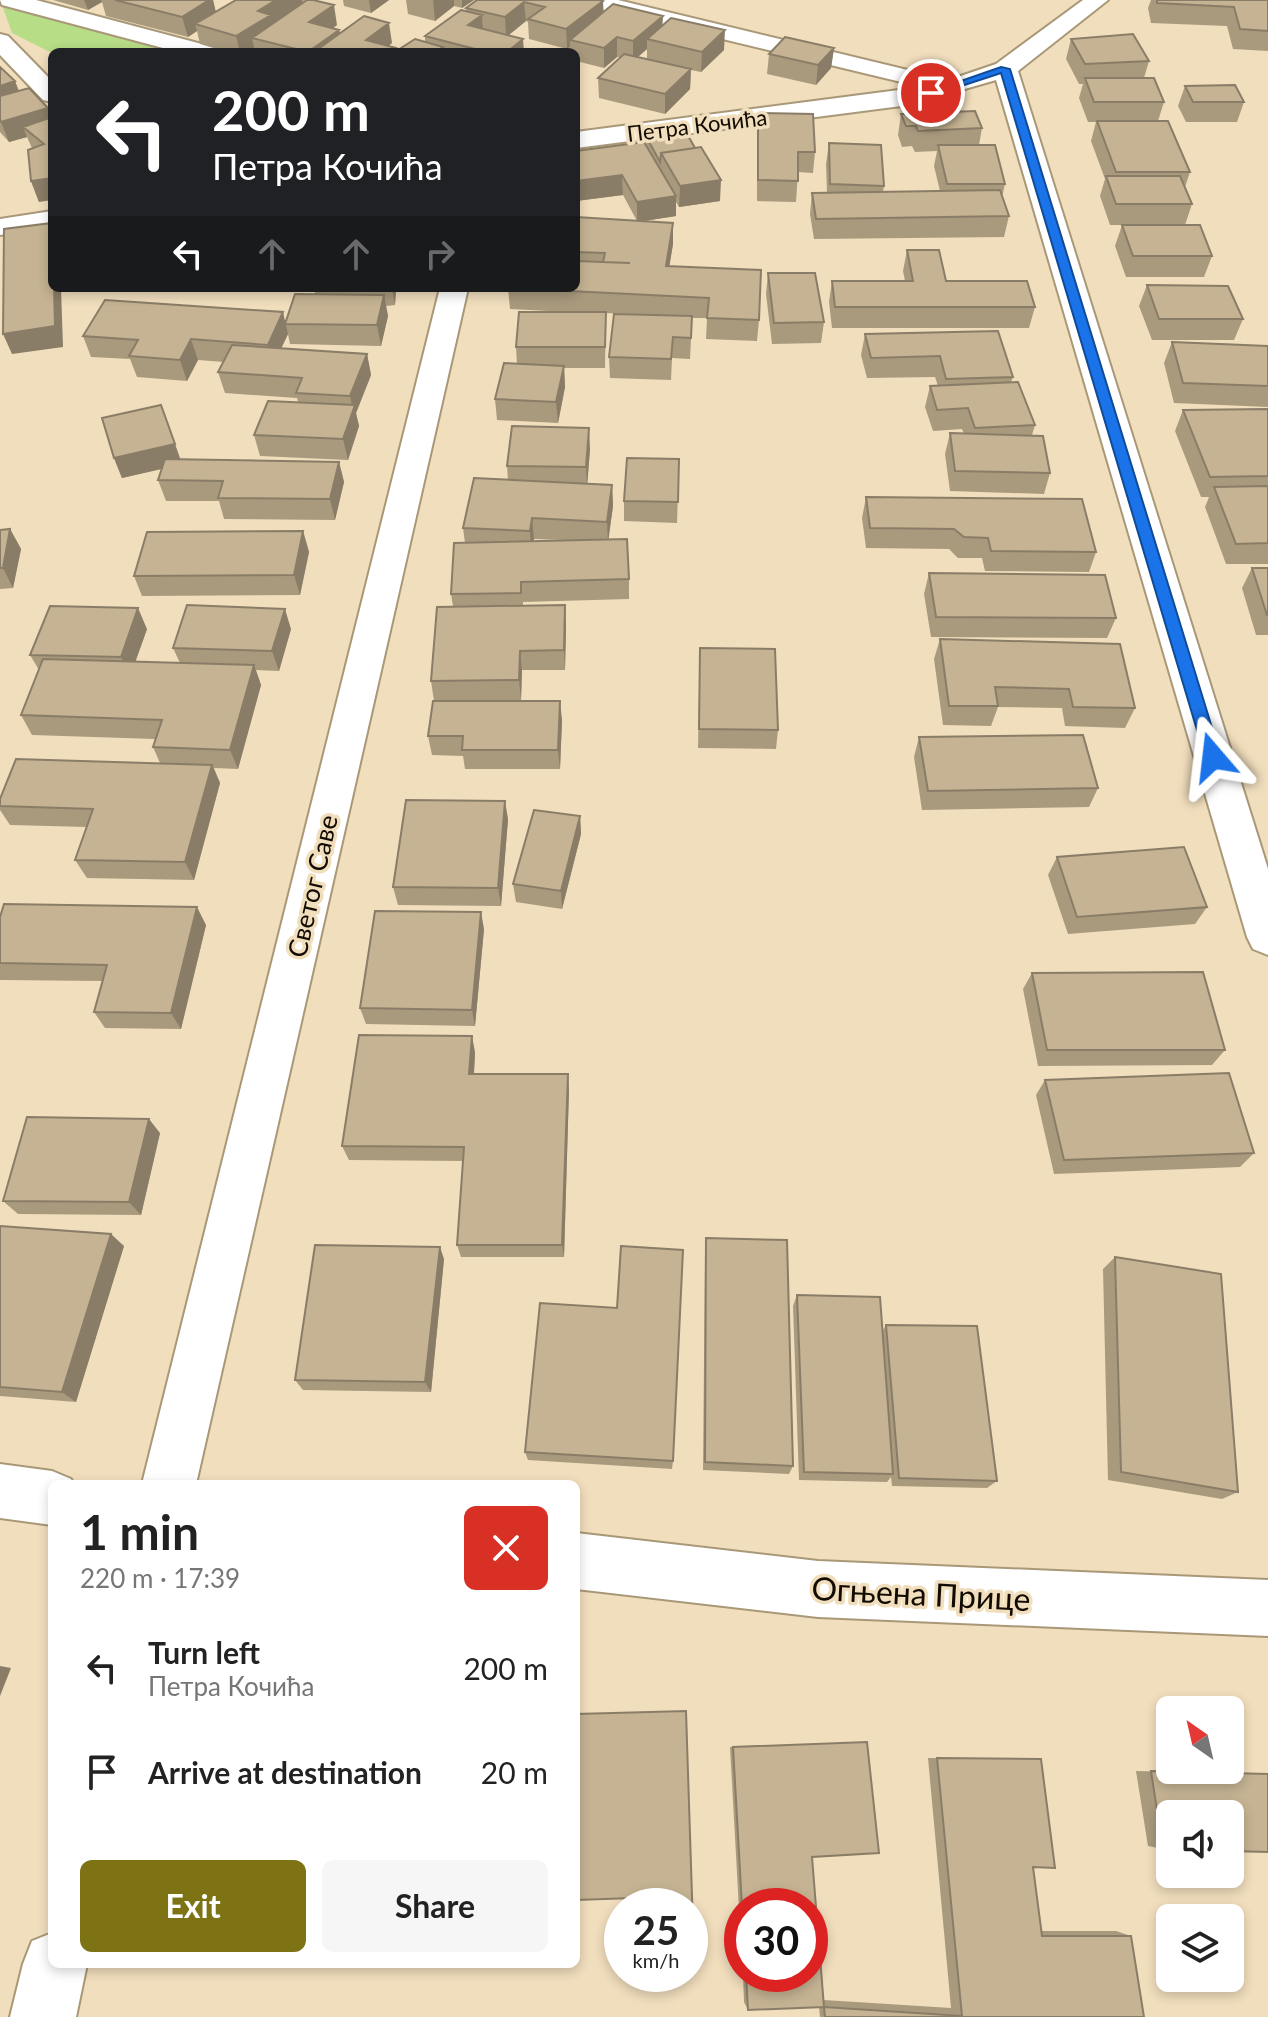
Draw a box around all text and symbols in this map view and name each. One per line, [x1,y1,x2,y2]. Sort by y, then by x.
pin [897,59,965,127]
icon: arrive [909,71,953,115]
text: 200 m [212,76,370,143]
icon: left [80,80,184,184]
street label: Петра Кочића [625,103,769,147]
text: Петра Кочића [212,144,443,188]
icon: left [166,232,210,276]
icon: ahead [250,232,294,276]
icon: ahead [334,232,378,276]
icon: right [418,232,462,276]
position arrow [1171,715,1255,799]
street label: Светог Саве [280,812,344,960]
text: 1 min [80,1503,199,1560]
button: close [464,1506,548,1590]
text: 220 m · 17:39 [80,1562,240,1594]
street label: Огњена Прице [811,1568,1031,1618]
text: Turn left [148,1634,260,1670]
icon: left [80,1646,124,1690]
text: 200 m [463,1650,548,1686]
text: Петра Кочића [148,1670,315,1702]
north arrow [1156,1696,1244,1784]
map controls [1156,1696,1244,1992]
icon: arrive [80,1750,124,1794]
text: Arrive at destination [148,1754,422,1790]
text: 20 m [481,1754,548,1790]
button: sound [1156,1800,1244,1888]
button: Exit [80,1860,306,1952]
button: Share [322,1860,548,1952]
speed limit sign: 30 [724,1888,828,1992]
button: layers [1156,1904,1244,1992]
text: 25 [633,1906,679,1954]
text: km/h [633,1948,679,1972]

